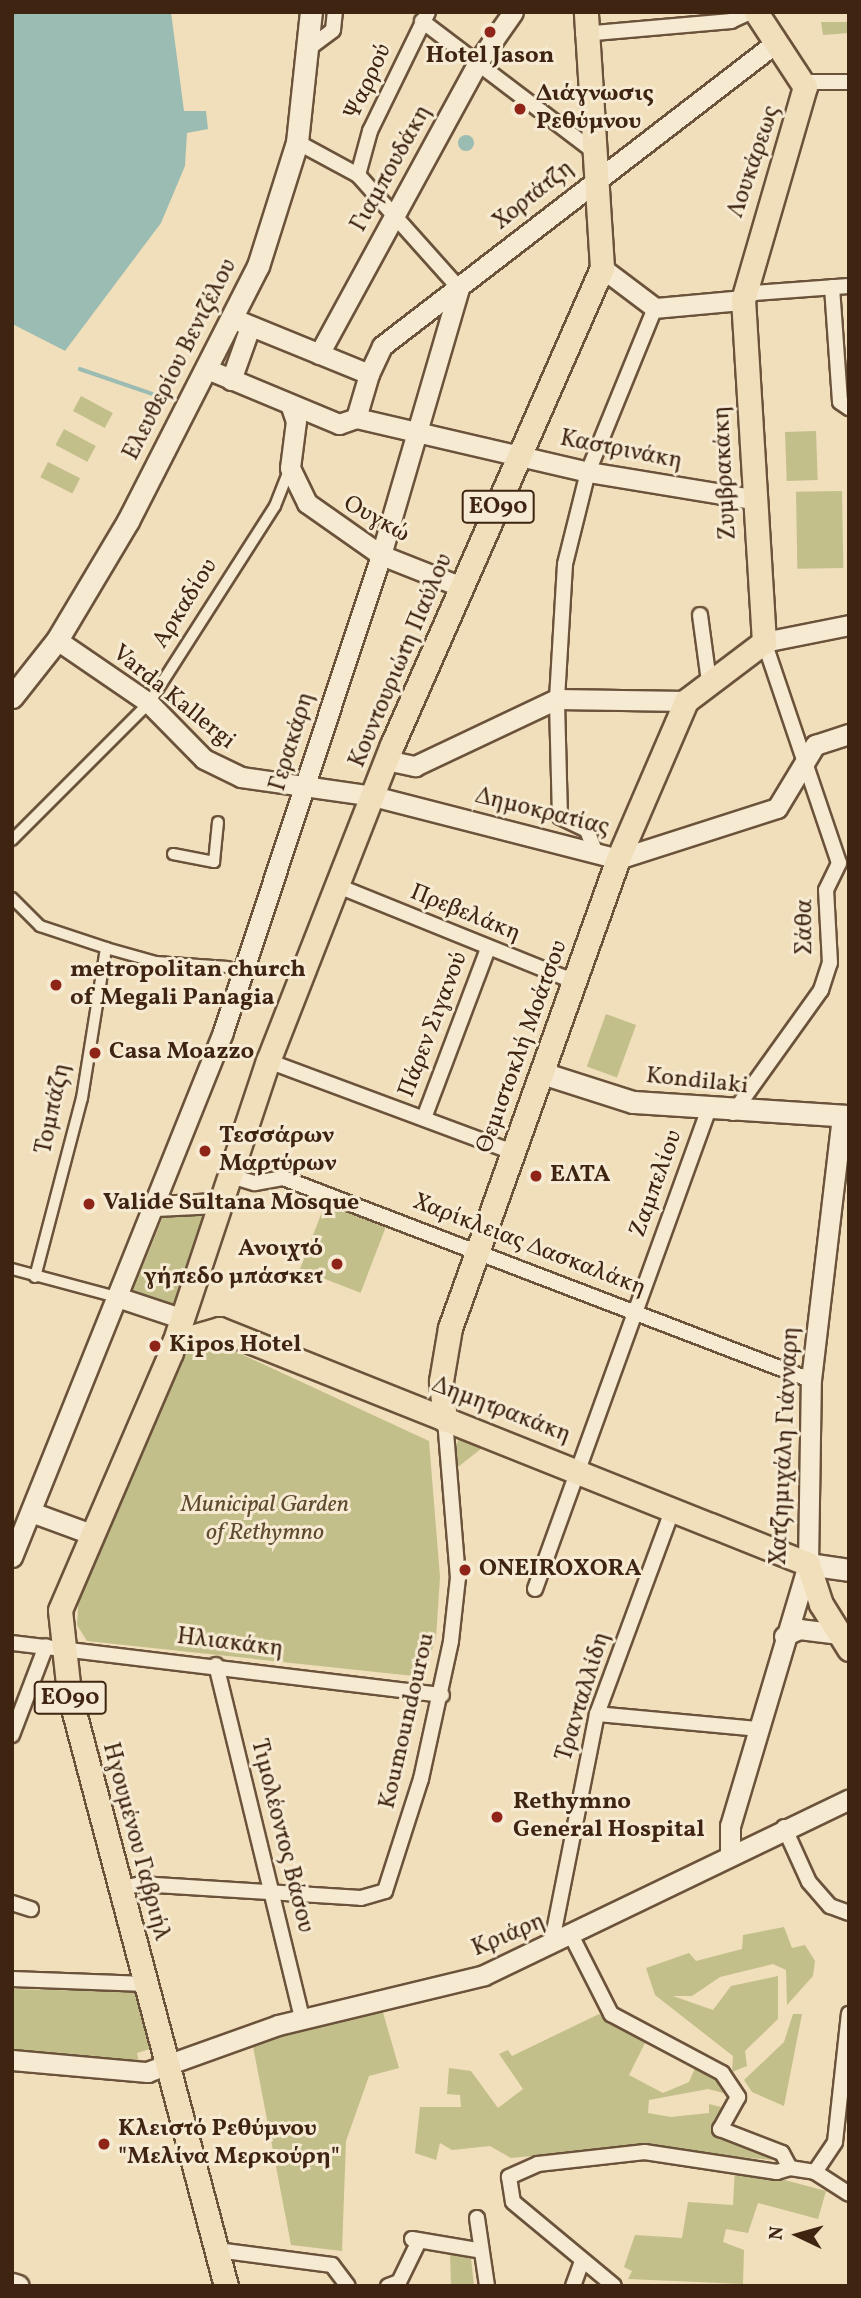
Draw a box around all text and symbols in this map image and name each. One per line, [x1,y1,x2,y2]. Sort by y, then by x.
marker: Hotel Jason [482,24,498,40]
street label: Ψαρρού [339,40,399,124]
place label: Hotel Jason [426,43,554,71]
place label: Διάγνωσις Ρεθύμνου [536,81,654,137]
marker: Διάγνωσις Ρεθύμνου [510,99,530,119]
street label: Γιαμπουδάκη [345,101,439,237]
street label: Λουκάρεως [722,102,788,222]
street label: Χορτάτζη [488,155,580,237]
street label: Ελευθερίου Βενιζέλου [118,255,244,465]
street label: Ζυμβρακάκη [708,405,744,541]
street label: Καστρινάκη [557,425,685,477]
road number: ΕΟ90 [461,488,535,526]
street label: Ουγκώ [338,490,414,550]
street label: Κουντουριώτη Παύλου [344,550,460,772]
street label: Αρκαδίου [147,554,225,654]
street label: Varda Kallergi [106,640,240,756]
street label: Γερακάρη [264,689,322,795]
street label: Δημοκρατίας [472,782,612,844]
street label: Πρεβελάκη [406,879,524,949]
street label: Σάθα [792,899,820,955]
street label: Θεμιστοκλή Μοάτσου [471,937,575,1157]
street label: Πάρεν Σιγανού [393,948,475,1102]
place label: metropolitan church of Megali Panagia [70,957,306,1013]
marker: metropolitan church of Megali Panagia [48,977,64,993]
place label: Casa Moazzo [109,1039,254,1067]
marker: Casa Moazzo [87,1045,103,1061]
street label: Τομπάζη [30,1061,78,1157]
street label: Kondilaki [644,1062,750,1102]
place label: Τεσσάρων Μαρτύρων [219,1123,336,1179]
street label: Ζαμπελίου [624,1127,690,1241]
marker: Τεσσάρων Μαρτύρων [197,1143,213,1159]
place label: ΕΛΤΑ [550,1162,611,1190]
marker: ΕΛΤΑ [528,1168,544,1184]
street label: Χαρίκλειας Δασκαλάκη [408,1188,650,1304]
place label: Valide Sultana Mosque [103,1190,359,1218]
marker: Valide Sultana Mosque [81,1196,97,1212]
place label: Ανοιχτό γήπεδο μπάσκετ [143,1236,323,1292]
marker: Ανοιχτό γήπεδο μπάσκετ [329,1256,345,1272]
street label: Χατζημιχάλη Γιάνναρη [765,1326,807,1566]
place label: Kipos Hotel [169,1332,301,1360]
marker: Kipos Hotel [147,1338,163,1354]
street label: Δημητρακάκη [427,1371,575,1451]
park label: Municipal Garden of Rethymno [181,1492,349,1548]
place label: ONEIROXORA [479,1556,641,1584]
marker: ONEIROXORA [457,1562,473,1578]
street label: Ηλιακάκη [175,1623,285,1665]
street label: Τρανταλλίδη [551,1629,617,1765]
street label: Koumoundourou [374,1630,442,1812]
road number: ΕΟ90 [33,1679,107,1718]
street label: Τιμολέοντος Βάσου [243,1736,319,1936]
street label: Ηγουμένου Γαβριήλ [95,1740,175,1944]
place label: Rethymno General Hospital [513,1789,705,1845]
marker: Rethymno General Hospital [487,1807,507,1827]
street label: Κριάρη [468,1908,550,1964]
place label: Κλειστό Ρεθύμνου "Μελίνα Μερκούρη" [118,2116,340,2172]
marker: Κλειστό Ρεθύμνου "Μελίνα Μερκούρη" [96,2136,112,2152]
north arrow [763,2200,833,2270]
text: N [764,2225,791,2241]

